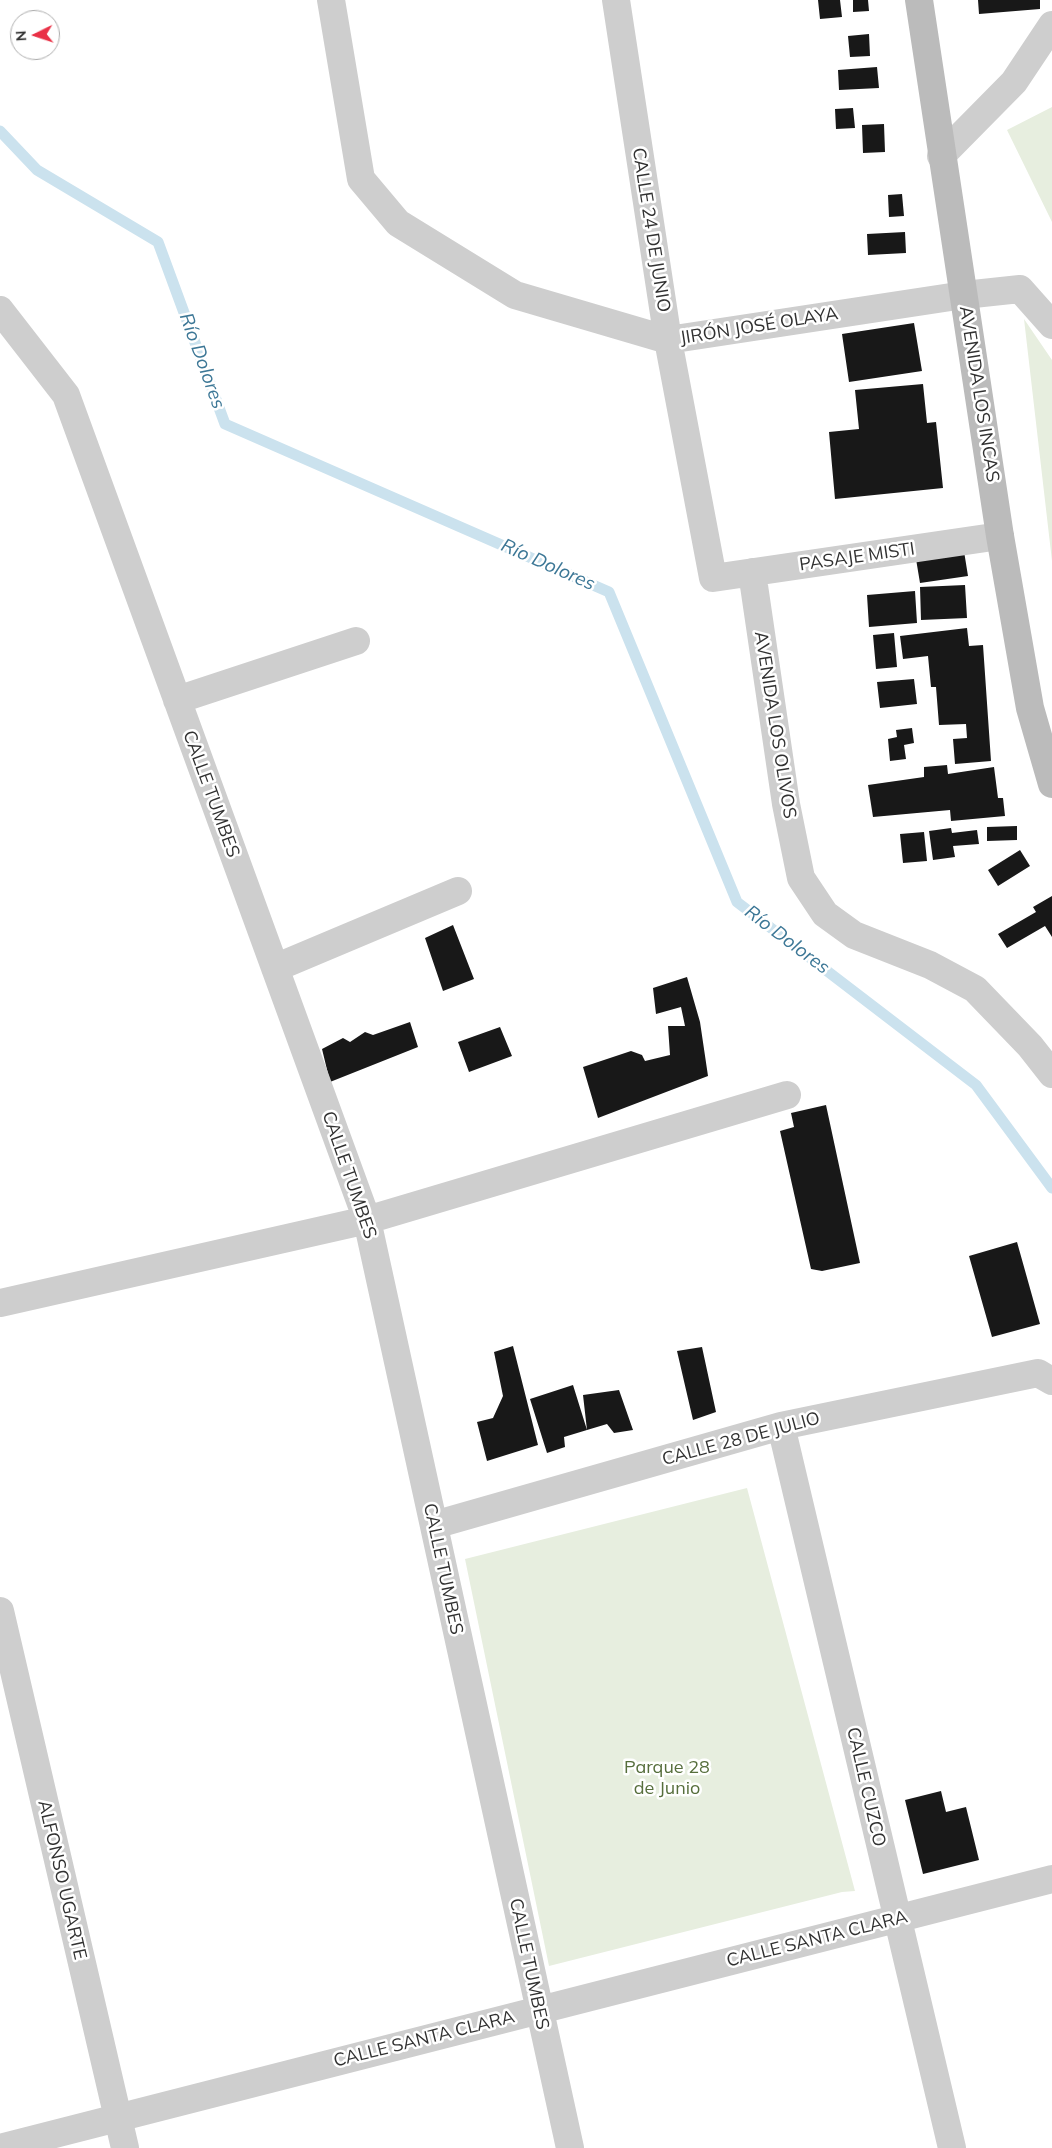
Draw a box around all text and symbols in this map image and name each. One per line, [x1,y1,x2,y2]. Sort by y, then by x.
north arrow [10,10,60,60]
text: N [12,30,30,42]
street label: CALLE 24 DE JUNIO [627,146,675,314]
street label: JIRÓN JOSÉ OLAYA [678,303,840,349]
street label: AVENIDA LOS INCAS [954,304,1004,484]
water label: Río Dolores [174,310,230,412]
water label: Río Dolores [497,534,599,596]
street label: PASAJE MISTI [798,538,916,576]
street label: AVENIDA LOS OLIVOS [750,630,800,820]
street label: CALLE TUMBES [178,728,244,860]
water label: Río Dolores [740,901,834,979]
street label: CALLE TUMBES [317,1108,381,1242]
street label: CALLE 28 DE JULIO [660,1408,822,1470]
street label: CALLE TUMBES [419,1501,467,1637]
street label: CALLE CUZCO [842,1725,890,1849]
park label: Parque 28 de Junio [624,1757,710,1800]
street label: ALFONSO UGARTE [33,1798,91,1962]
street label: CALLE TUMBES [505,1896,553,2032]
street label: CALLE SANTA CLARA [724,1906,910,1972]
street label: CALLE SANTA CLARA [331,2006,517,2072]

